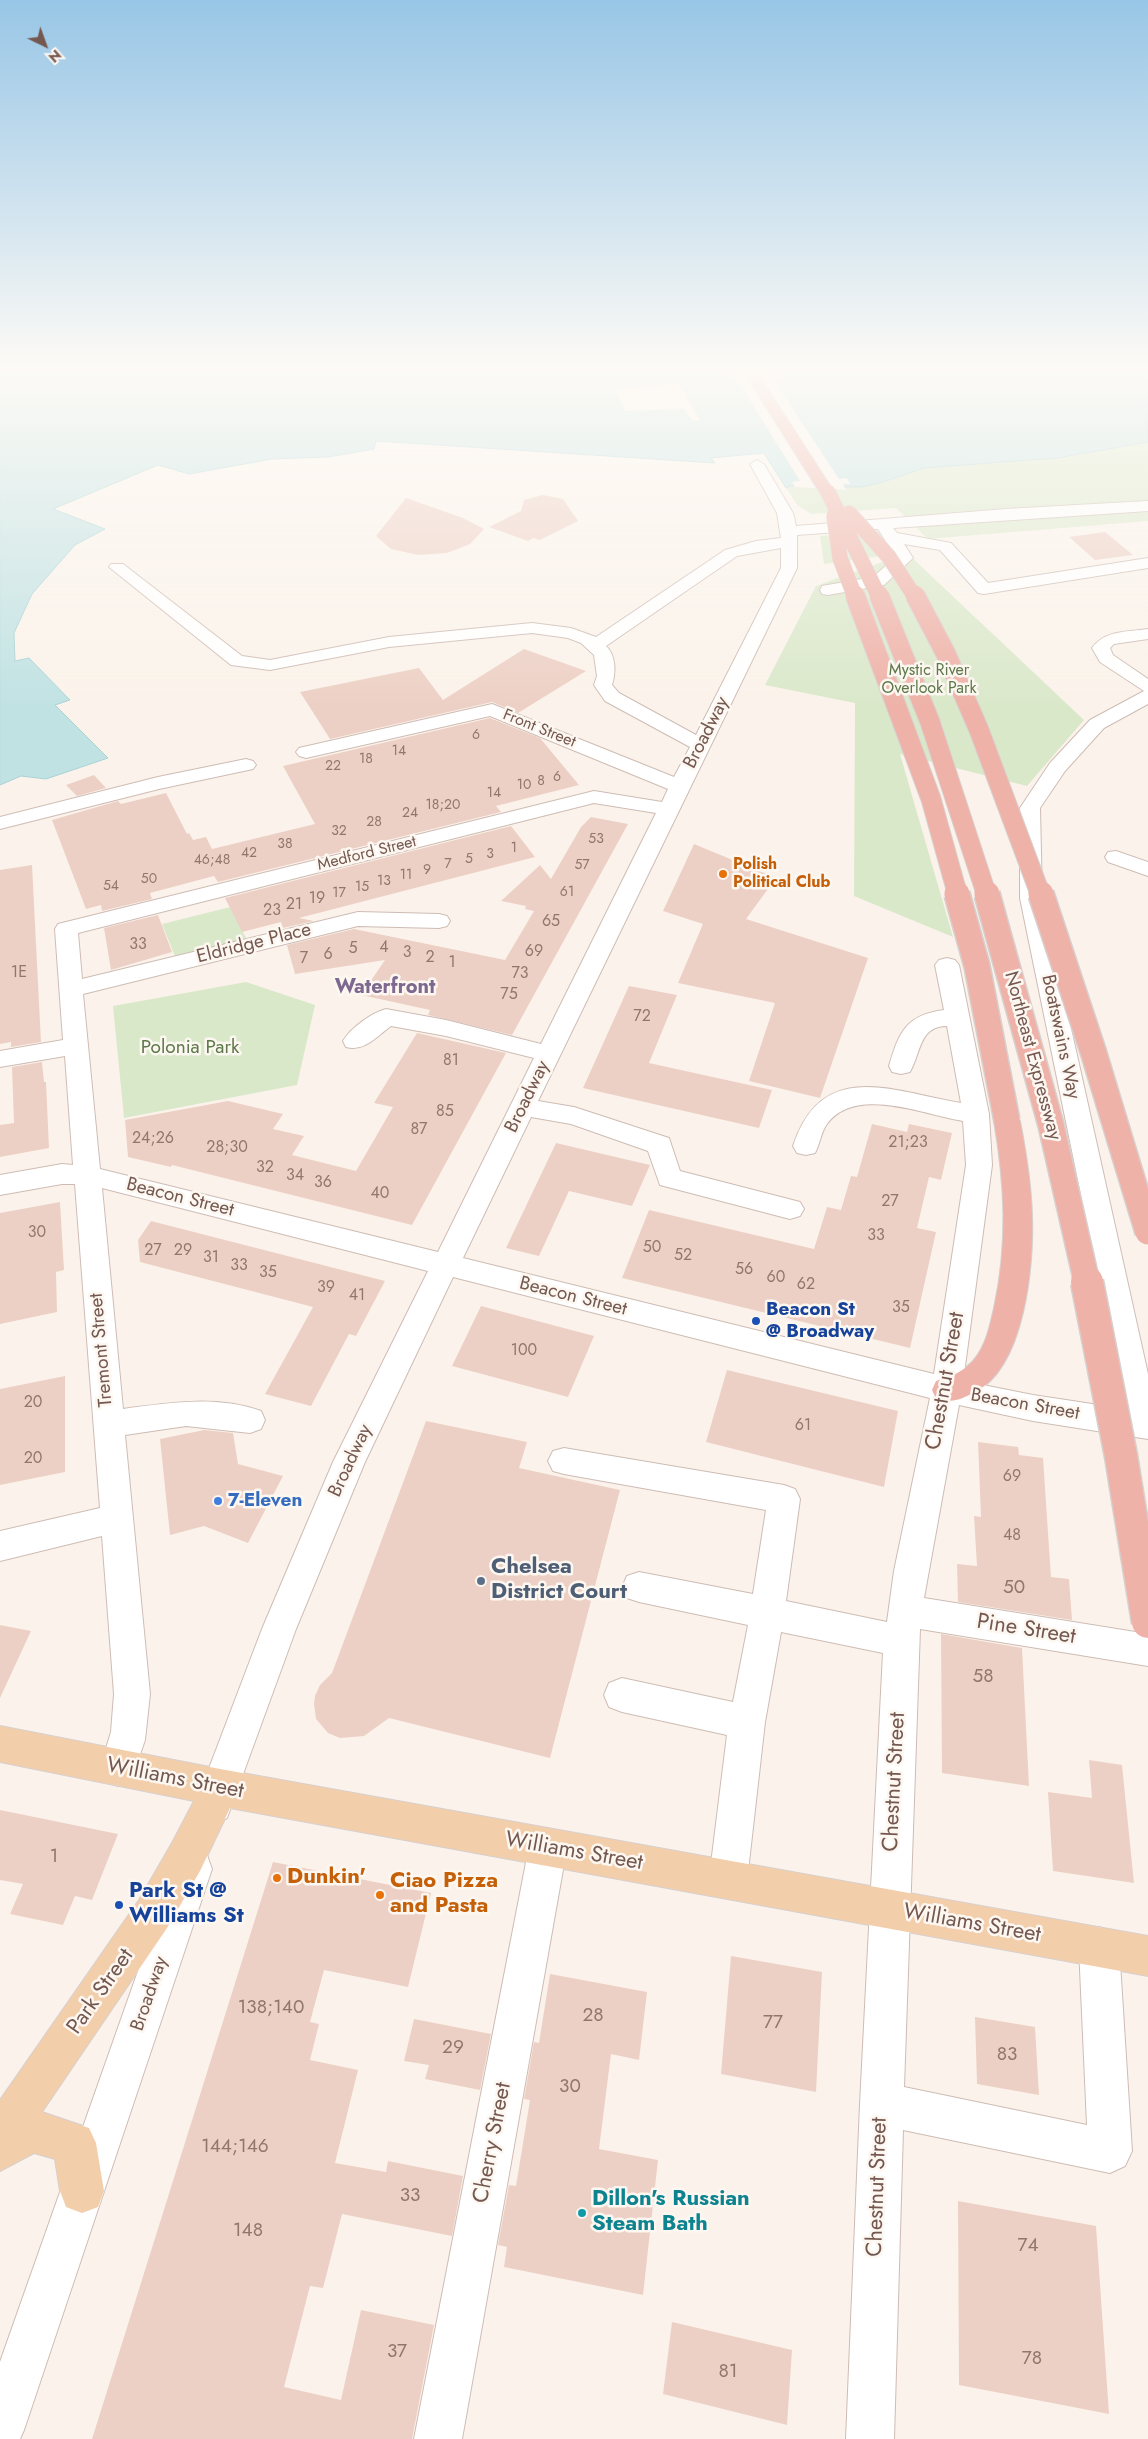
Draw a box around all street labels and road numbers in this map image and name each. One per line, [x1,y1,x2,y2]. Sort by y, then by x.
street label: Broadway [679,693,735,773]
street label: Front Street [500,706,578,752]
street label: Medford Street [316,832,418,876]
street label: Eldridge Place [194,919,314,969]
street label: Northeast Expressway [998,969,1066,1143]
street label: Boatswains Way [1036,973,1084,1101]
street label: Broadway [501,1057,555,1137]
street label: Beacon Street [124,1174,236,1222]
street label: Beacon Street [517,1273,629,1321]
street label: Tremont Street [86,1292,118,1408]
street label: Chestnut Street [921,1310,971,1452]
street label: Beacon Street [969,1384,1081,1426]
street label: Broadway [324,1421,378,1501]
street label: Pine Street [975,1609,1077,1651]
street label: Chestnut Street [878,1712,912,1852]
street label: Williams Street [104,1753,246,1805]
street label: Williams Street [503,1827,645,1877]
street label: Williams Street [901,1899,1043,1949]
street label: Park Street [62,1944,140,2040]
street label: Broadway [127,1954,173,2034]
street label: Cherry Street [468,2080,518,2206]
street label: Chestnut Street [862,2117,894,2257]

